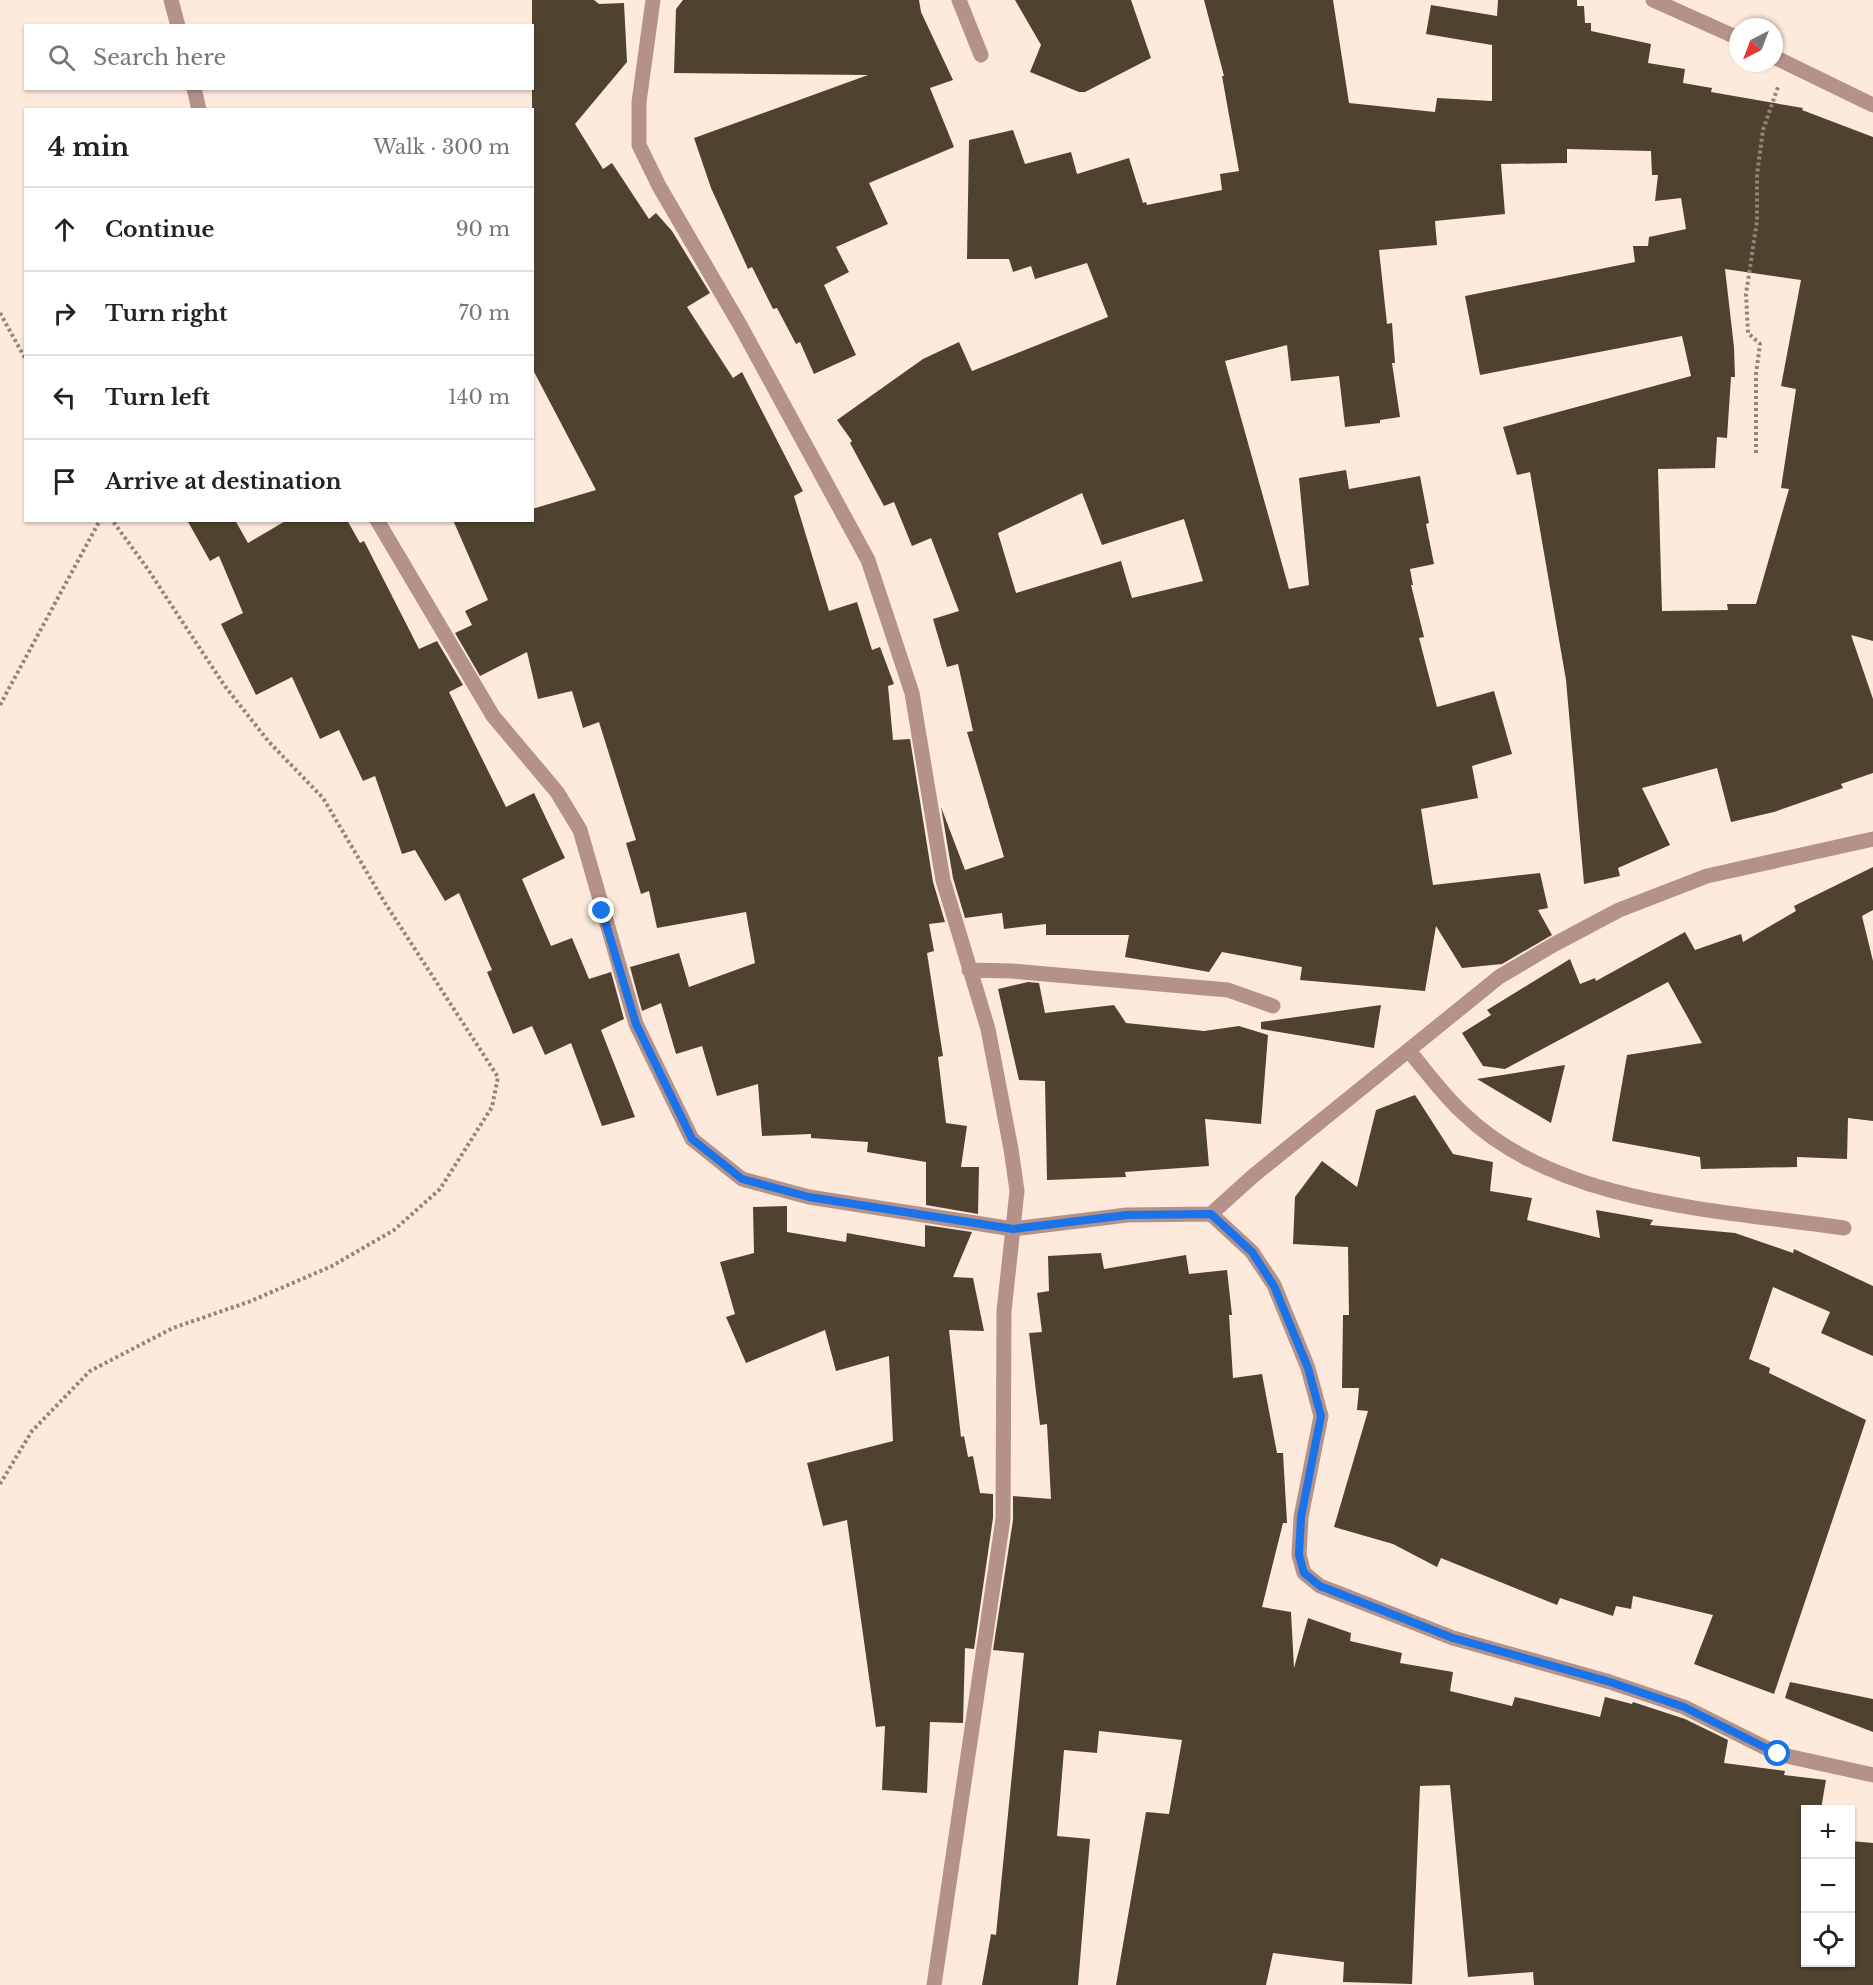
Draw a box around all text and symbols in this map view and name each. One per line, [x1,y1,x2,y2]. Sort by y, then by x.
north arrow [1729,18,1783,72]
search box [24,24,534,90]
icon: search [45,41,78,74]
text: Search here [93,44,226,71]
text: 4 min [48,131,129,163]
text: Walk · 300 m [373,135,510,159]
icon: ahead [48,213,81,246]
text: Continue [105,216,214,243]
text: 90 m [456,217,510,241]
icon: right [48,297,81,330]
text: Turn right [105,300,227,327]
text: 70 m [458,301,510,325]
icon: left [48,381,81,414]
text: Turn left [105,384,210,411]
text: 140 m [448,385,510,409]
icon: arrive [48,465,81,498]
text: Arrive at destination [105,468,342,495]
route end [588,897,614,923]
route start [1764,1740,1790,1766]
map controls [1801,1805,1855,1967]
button: + [1801,1805,1855,1859]
button: − [1801,1859,1855,1913]
button: locate [1801,1913,1855,1967]

